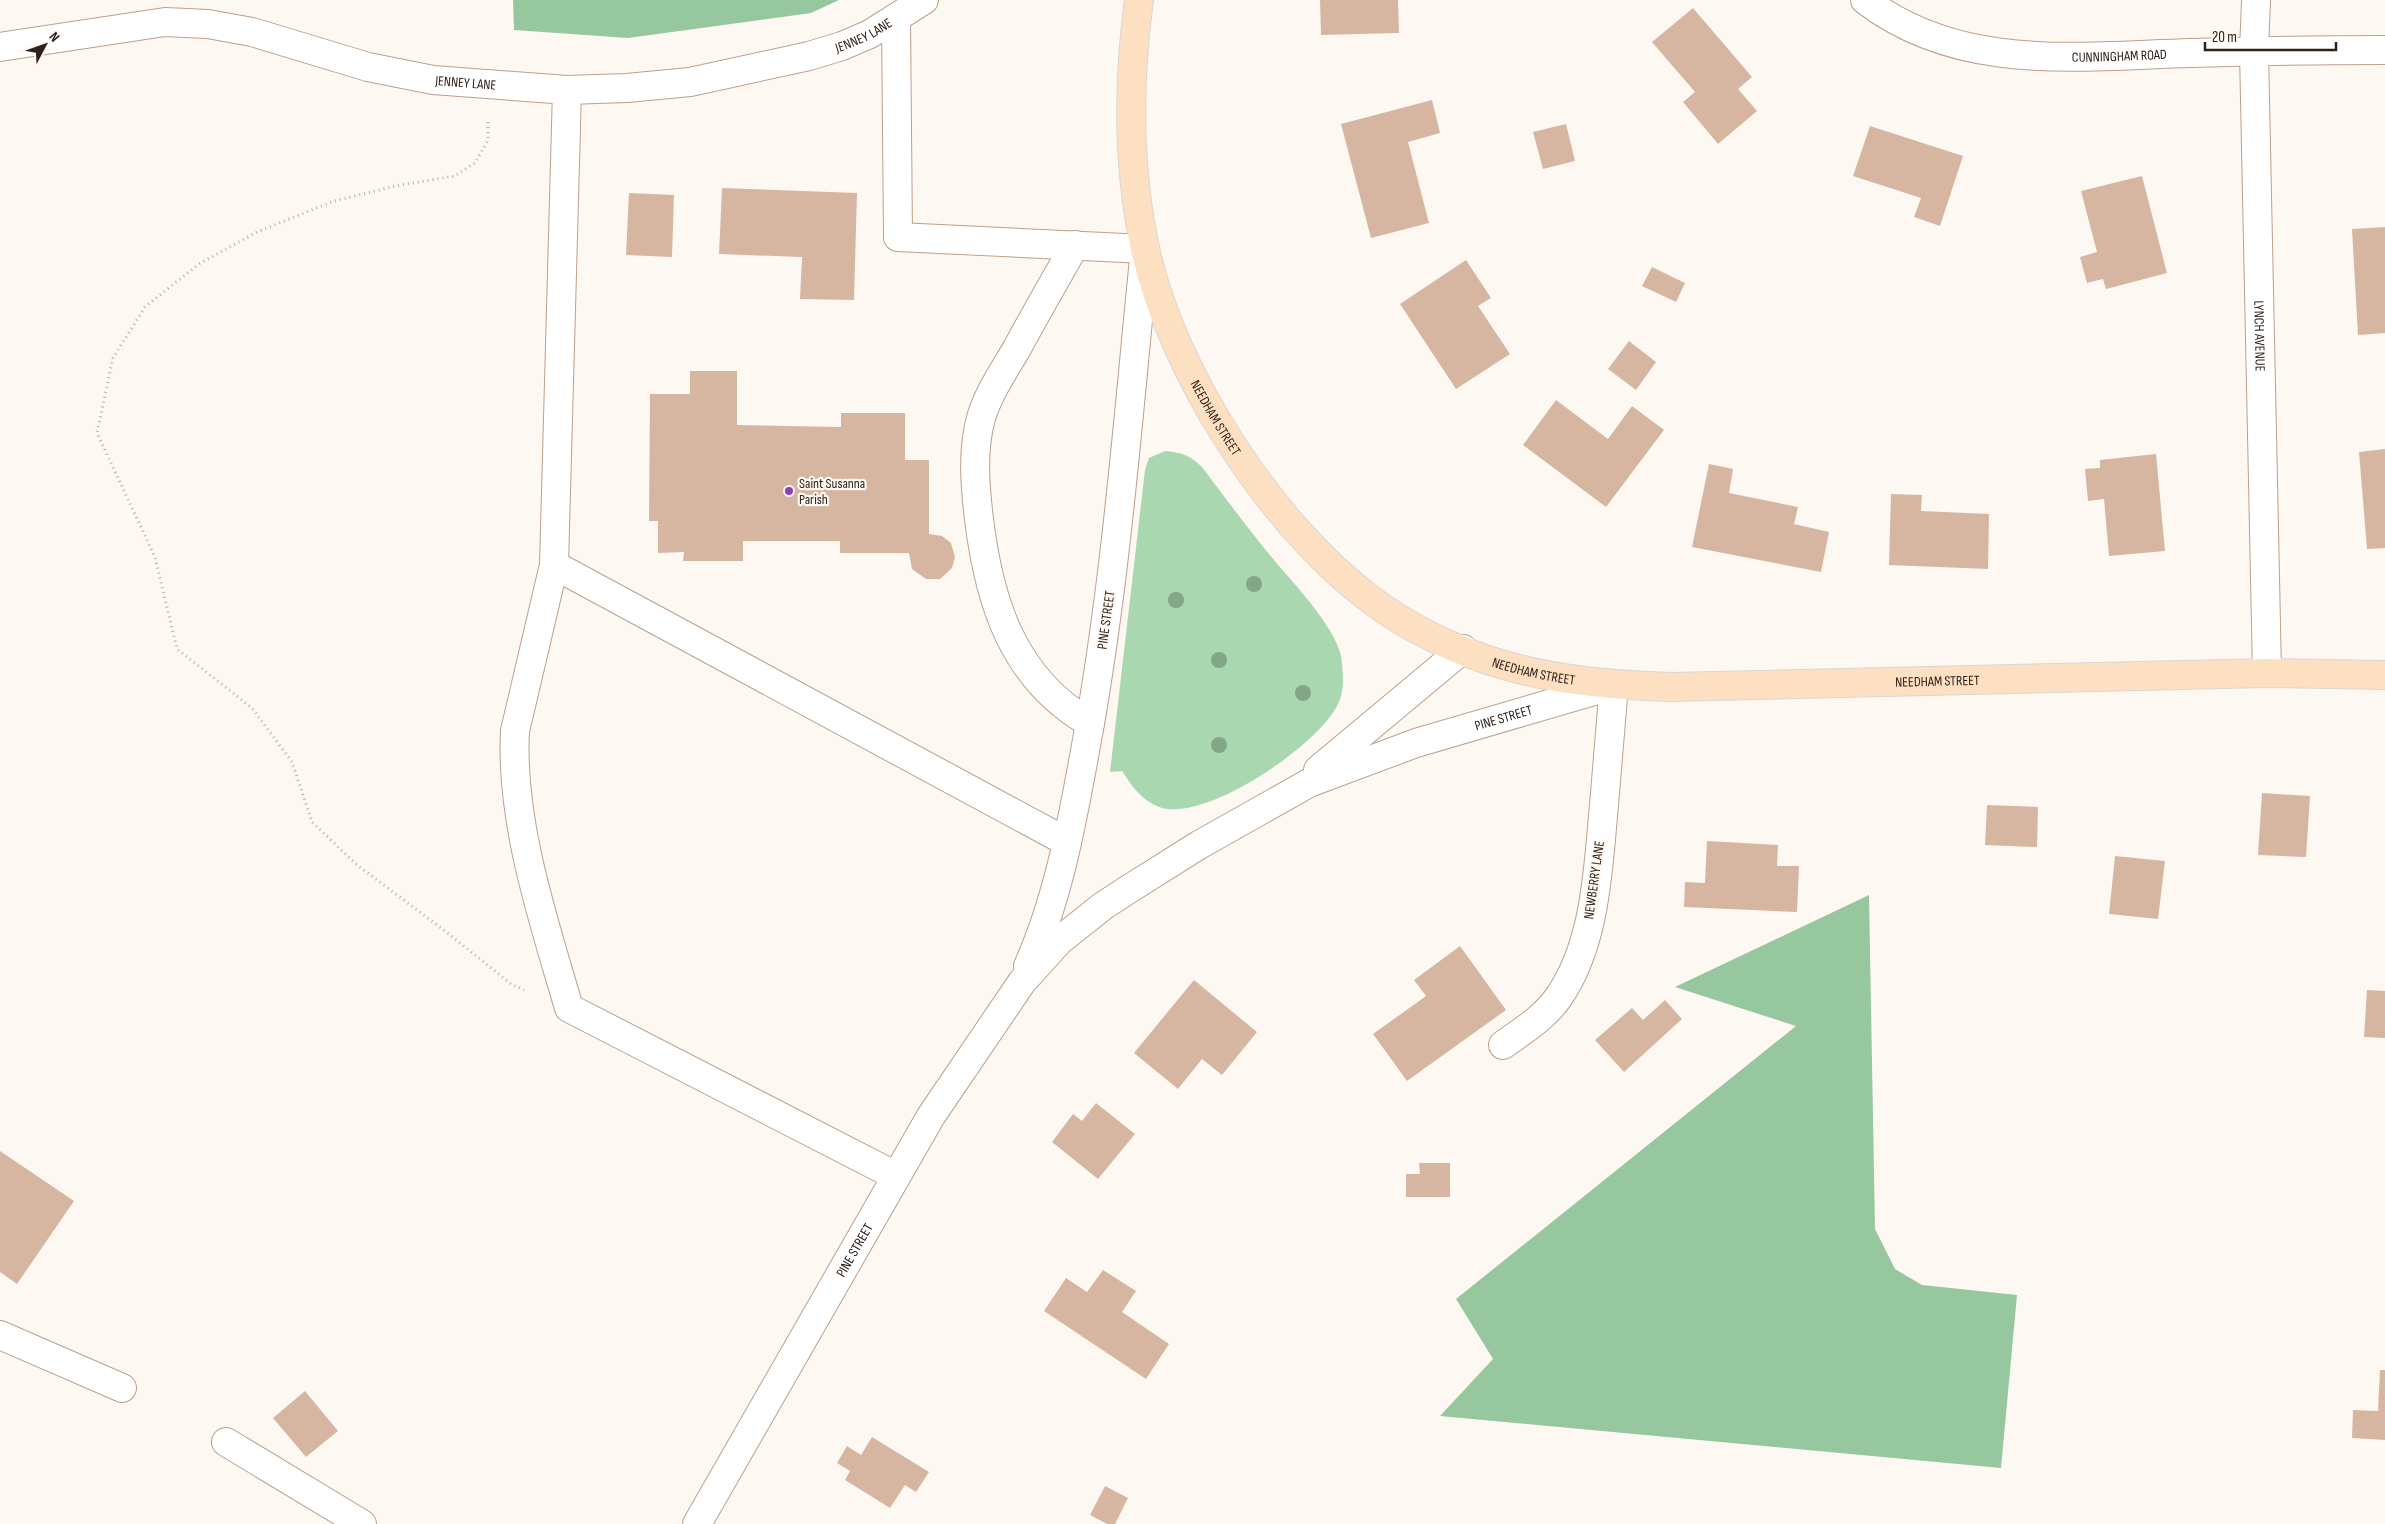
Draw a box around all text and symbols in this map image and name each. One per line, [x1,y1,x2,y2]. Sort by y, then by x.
street label: JENNEY LANE [832,14,895,56]
north arrow [20,20,70,70]
scale bar [2205,20,2336,52]
text: N [46,28,63,45]
text: 20 m [2212,28,2237,47]
street label: CUNNINGHAM ROAD [2072,45,2167,65]
street label: JENNEY LANE [434,72,497,93]
street label: LYNCH AVENUE [2251,300,2269,372]
street label: NEEDHAM STREET [1187,377,1245,459]
place label: Saint Susanna Parish [799,475,865,508]
marker: Saint Susanna Parish [783,485,795,497]
street label: PINE STREET [1093,589,1119,650]
street label: NEEDHAM STREET [1490,653,1577,688]
street label: NEEDHAM STREET [1895,671,1980,690]
street label: PINE STREET [1473,701,1534,734]
street label: NEWBERRY LANE [1580,839,1608,920]
street label: PINE STREET [832,1220,876,1280]

